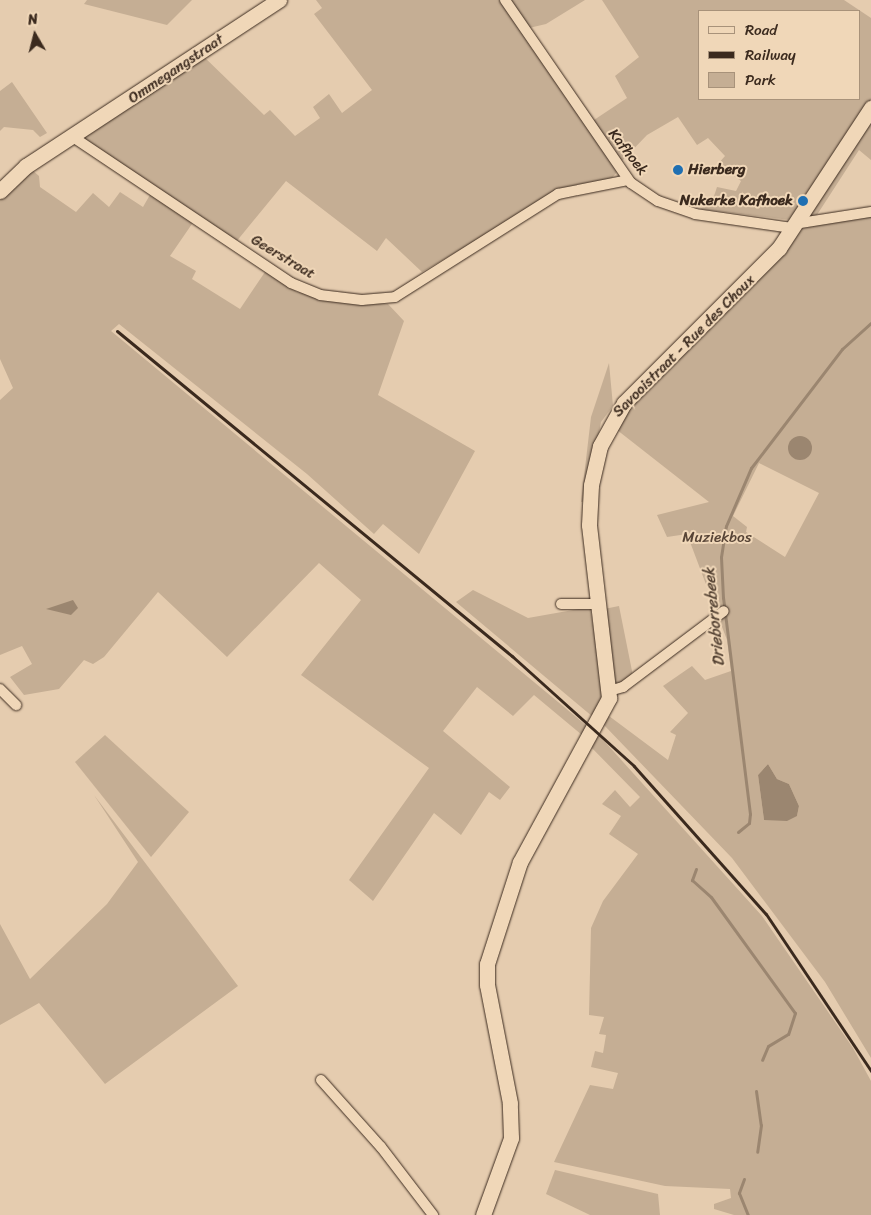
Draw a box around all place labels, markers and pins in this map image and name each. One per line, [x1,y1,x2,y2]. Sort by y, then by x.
place label: Hierberg [688,161,746,179]
marker: Hierberg [672,164,684,176]
place label: Nukerke Kafhoek [680,192,793,210]
marker: Nukerke Kafhoek [797,195,809,207]

